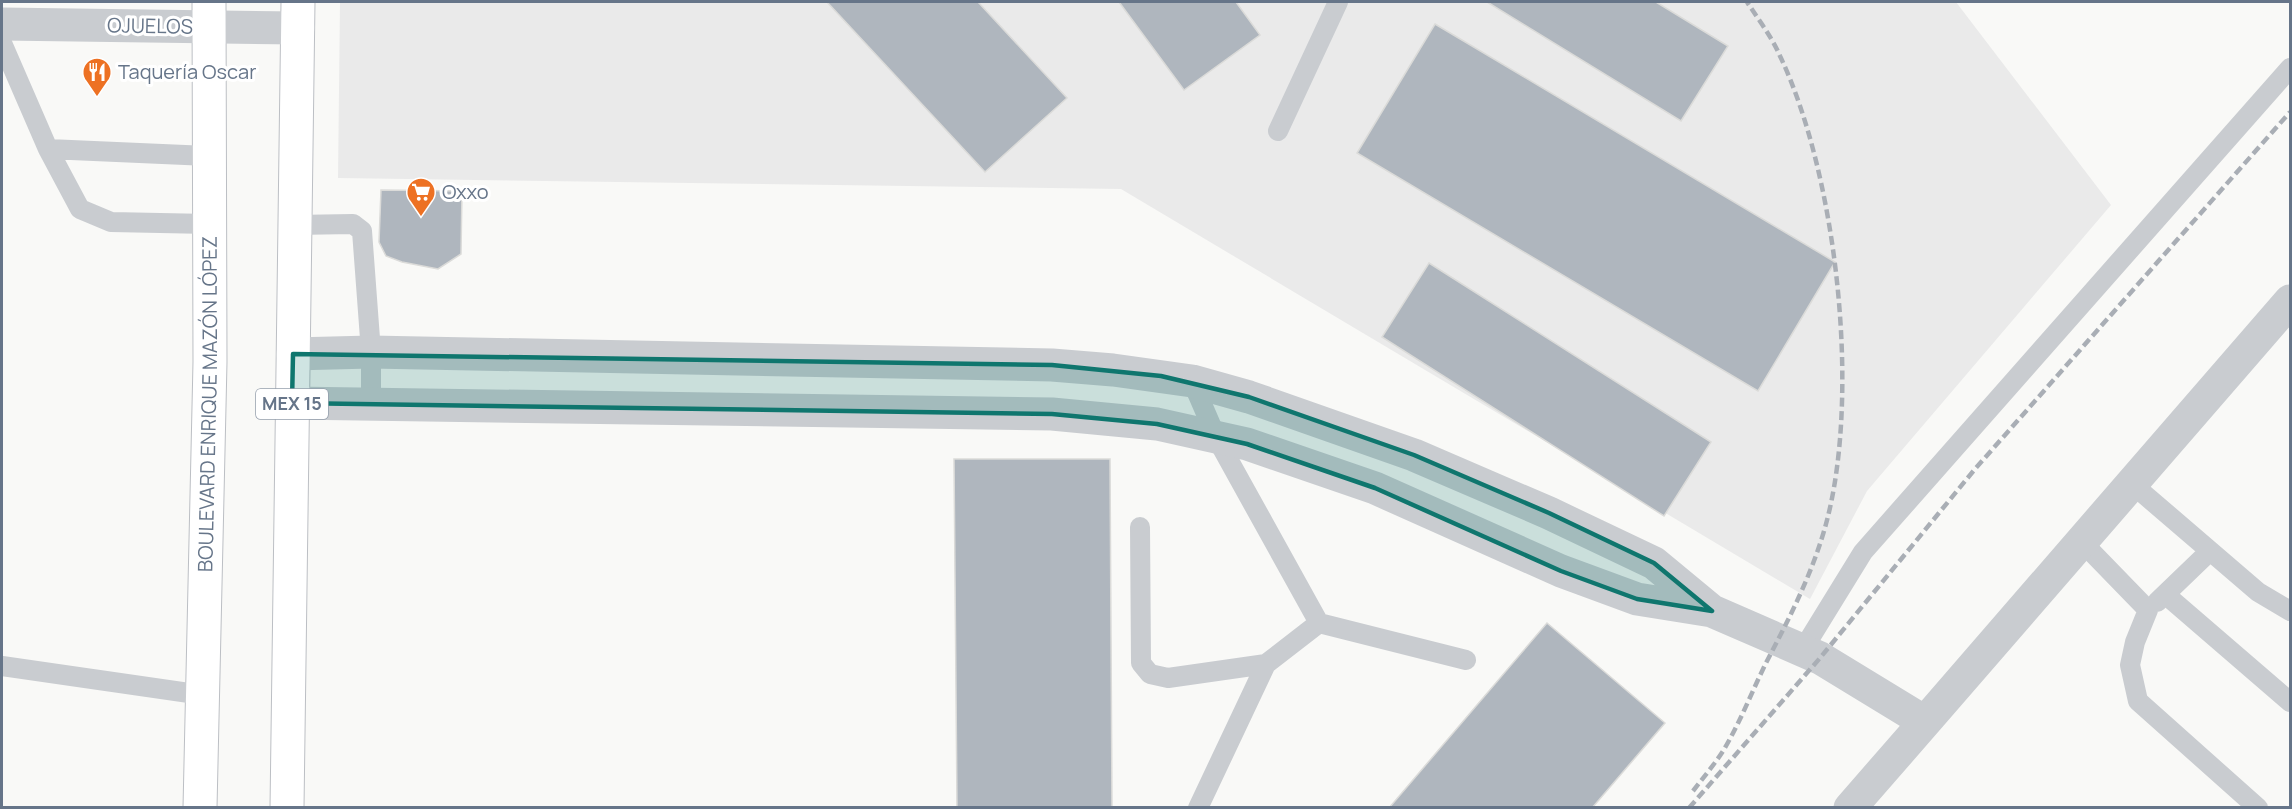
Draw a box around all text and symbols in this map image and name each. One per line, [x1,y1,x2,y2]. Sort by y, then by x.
street label: OJUELOS [107,11,193,40]
restaurant icon: Taquería Oscar [81,56,113,98]
place label: Taquería Oscar [118,58,256,85]
supermarket icon: Oxxo [405,176,437,218]
place label: Oxxo [442,178,489,205]
street label: BOULEVARD ENRIQUE MAZÓN LÓPEZ [191,236,223,572]
road number: MEX 15 [256,389,328,419]

